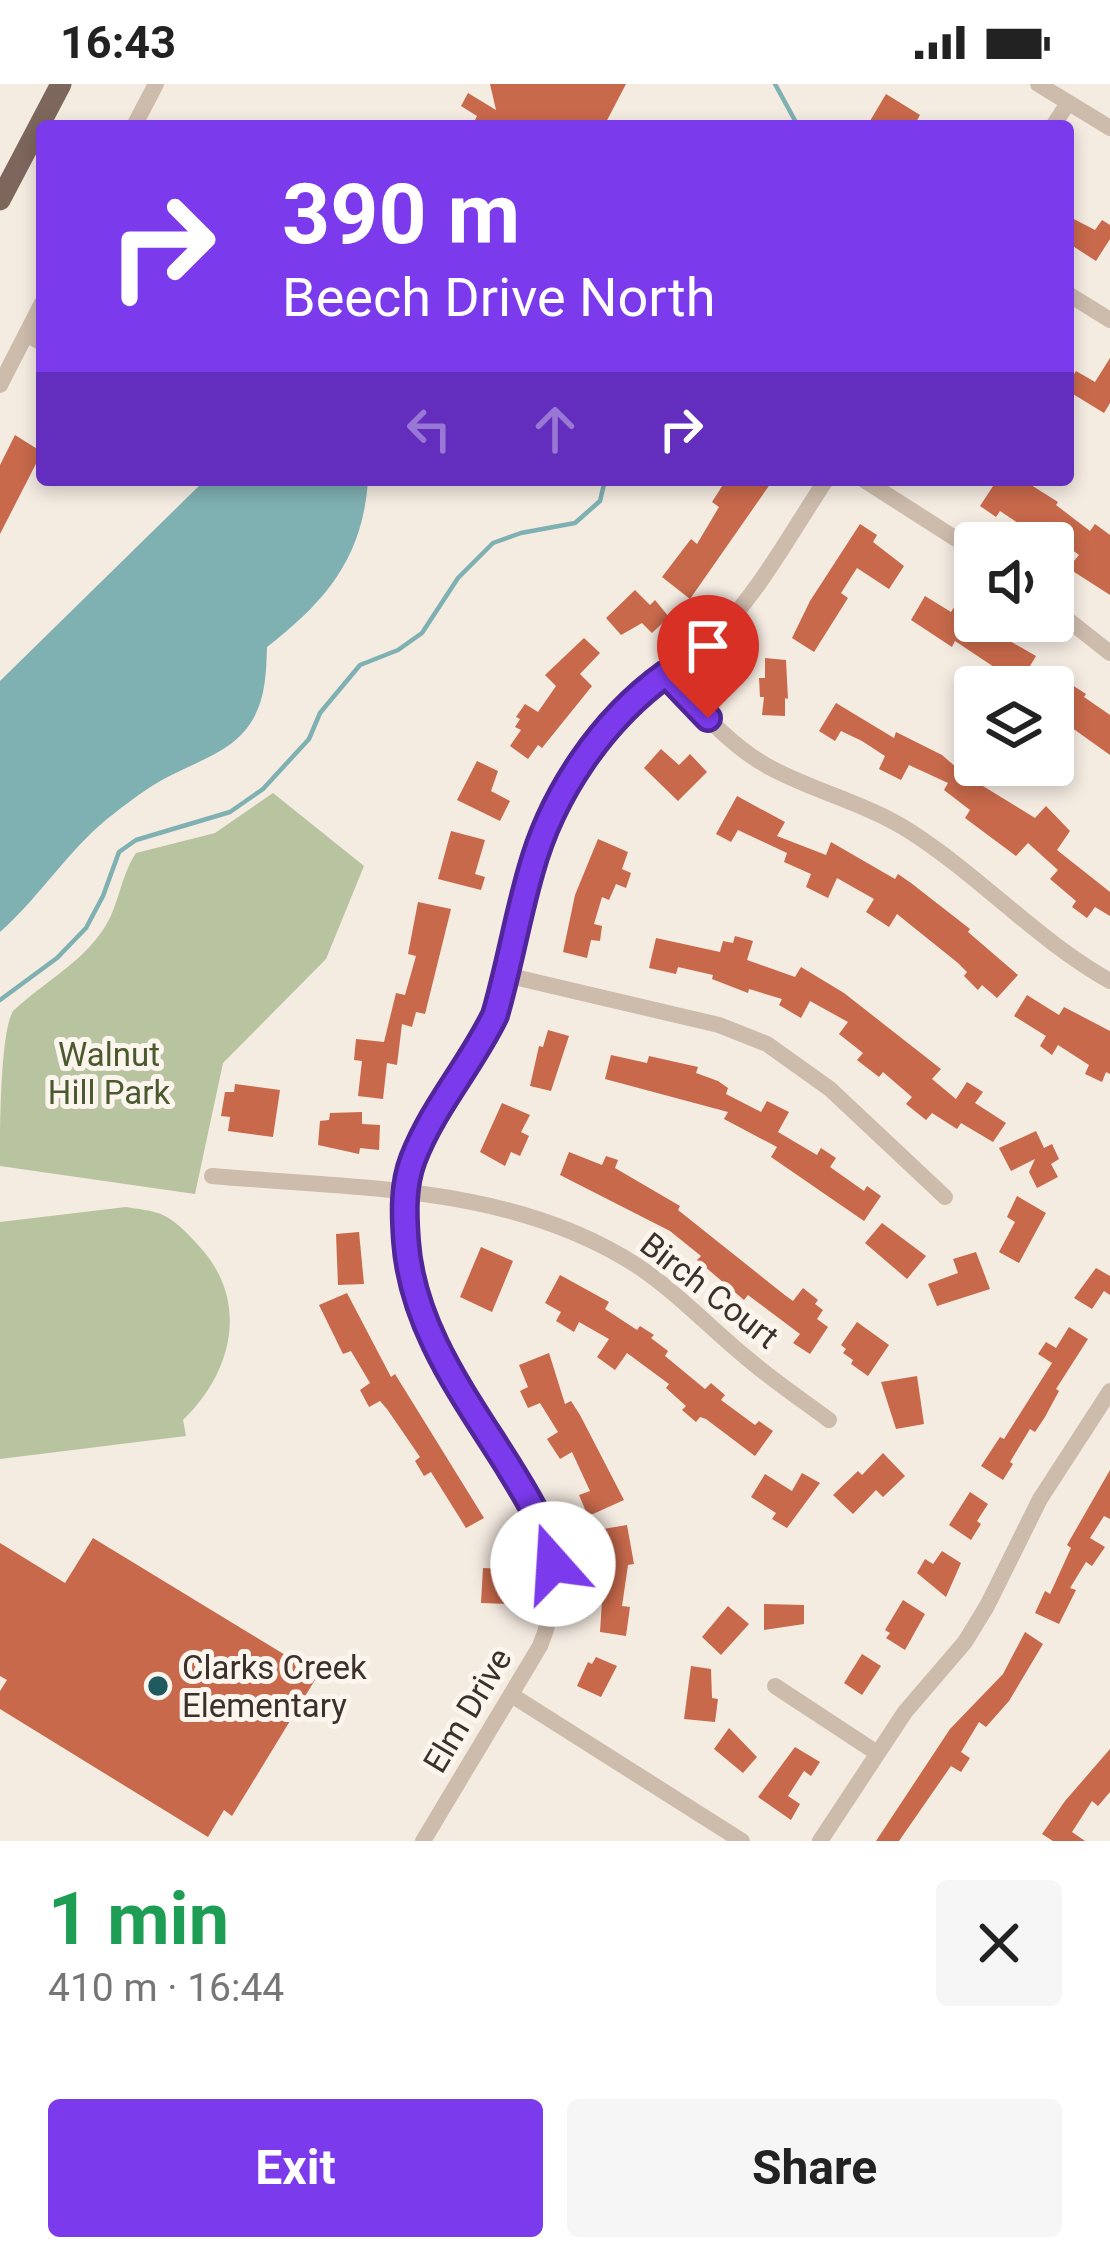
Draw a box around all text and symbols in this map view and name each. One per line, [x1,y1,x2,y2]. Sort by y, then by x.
text: 16:43 [60,16,176,69]
text: 390 m [282,165,520,264]
icon: right [84,168,240,324]
text: Beech Drive North [282,266,715,329]
icon: left [396,396,462,462]
icon: ahead [522,396,588,462]
icon: right [648,396,714,462]
map controls [954,522,1074,786]
button: sound [954,522,1074,642]
pin [657,595,759,718]
icon: arrive [675,613,741,679]
button: layers [954,666,1074,786]
park label: Walnut Hill Park [48,1035,170,1112]
street label: Birch Court [633,1224,786,1356]
position arrow [490,1501,616,1627]
street label: Elm Drive [415,1641,520,1779]
place label: Clarks Creek Elementary [182,1648,367,1725]
marker: Clarks Creek Elementary [145,1673,171,1699]
text: 1 min [48,1877,229,1962]
button: close [936,1880,1062,2006]
text: 410 m · 16:44 [48,1965,284,2011]
button: Exit [48,2099,543,2237]
button: Share [567,2099,1062,2237]

